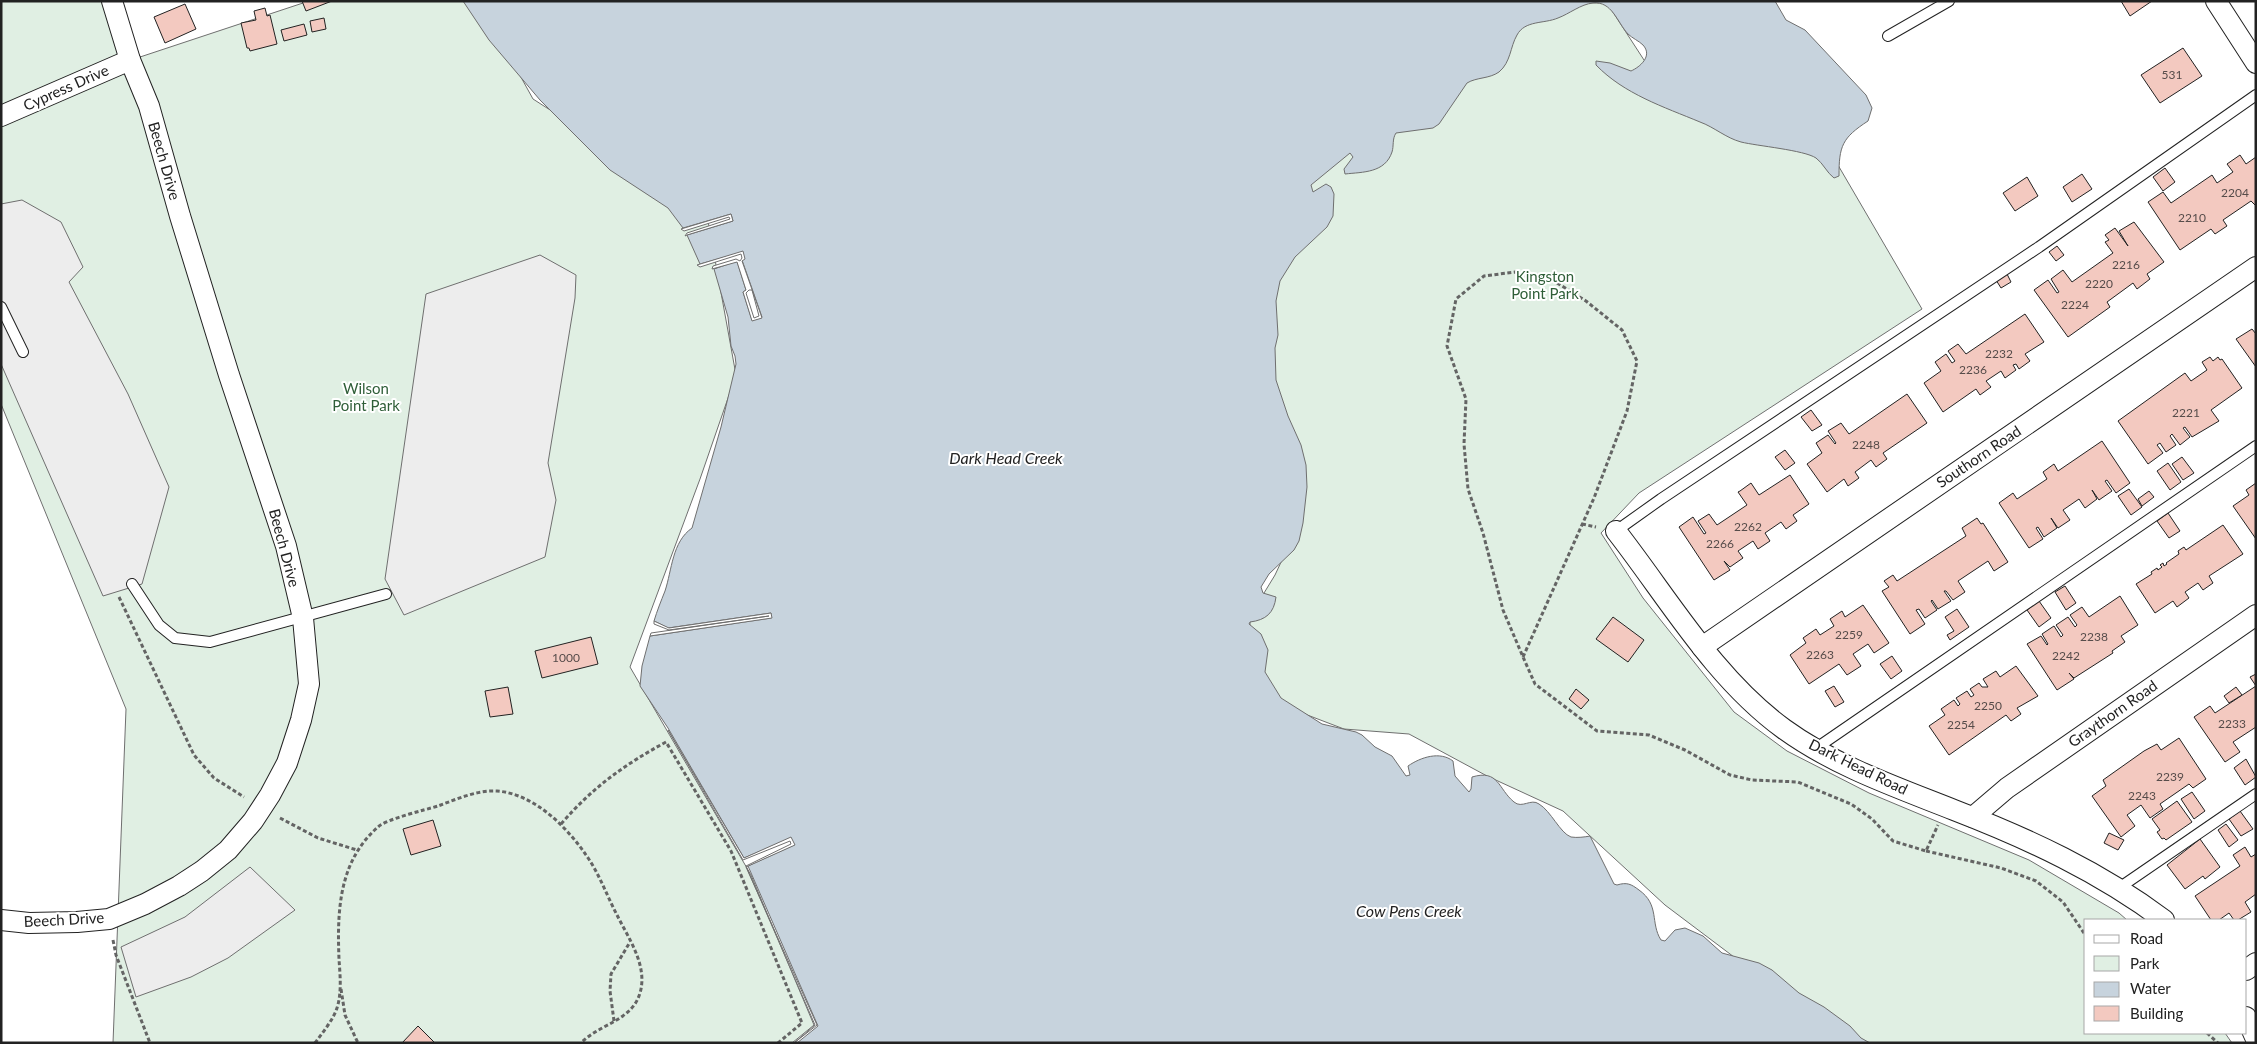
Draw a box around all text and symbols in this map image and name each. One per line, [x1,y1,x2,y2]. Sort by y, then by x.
street label: Cypress Drive [20,60,111,114]
house number: 531 [2162,67,2182,82]
street label: Beech Drive [145,120,185,202]
house number: 2204 [2221,185,2249,200]
house number: 2210 [2178,210,2206,225]
house number: 2216 [2112,257,2140,272]
park label: Kingston Point Park [1511,267,1579,302]
house number: 2220 [2085,276,2113,291]
house number: 2224 [2061,297,2089,312]
house number: 2232 [1985,346,2013,361]
house number: 2236 [1959,362,1987,377]
park label: Wilson Point Park [332,379,400,414]
house number: 2221 [2172,405,2200,420]
street label: Southorn Road [1933,421,2024,491]
house number: 2248 [1852,437,1880,452]
water label: Dark Head Creek [949,448,1063,467]
street label: Beech Drive [266,507,304,589]
house number: 2262 [1734,519,1762,534]
house number: 2266 [1706,536,1734,551]
house number: 2259 [1835,627,1863,642]
house number: 2238 [2080,629,2108,644]
house number: 2263 [1806,647,1834,662]
house number: 2242 [2052,648,2080,663]
house number: 1000 [552,650,580,665]
street label: Graythorn Road [2065,676,2160,750]
house number: 2250 [1974,698,2002,713]
house number: 2233 [2218,716,2246,731]
house number: 2254 [1947,717,1975,732]
street label: Dark Head Road [1806,734,1911,798]
house number: 2239 [2156,769,2184,784]
house number: 2243 [2128,788,2156,803]
water label: Cow Pens Creek [1356,901,1462,920]
street label: Beech Drive [23,908,105,930]
legend [2084,919,2247,1034]
text: Road [2130,929,2163,947]
text: Park [2130,954,2160,972]
text: Water [2130,979,2171,997]
text: Building [2130,1004,2183,1022]

